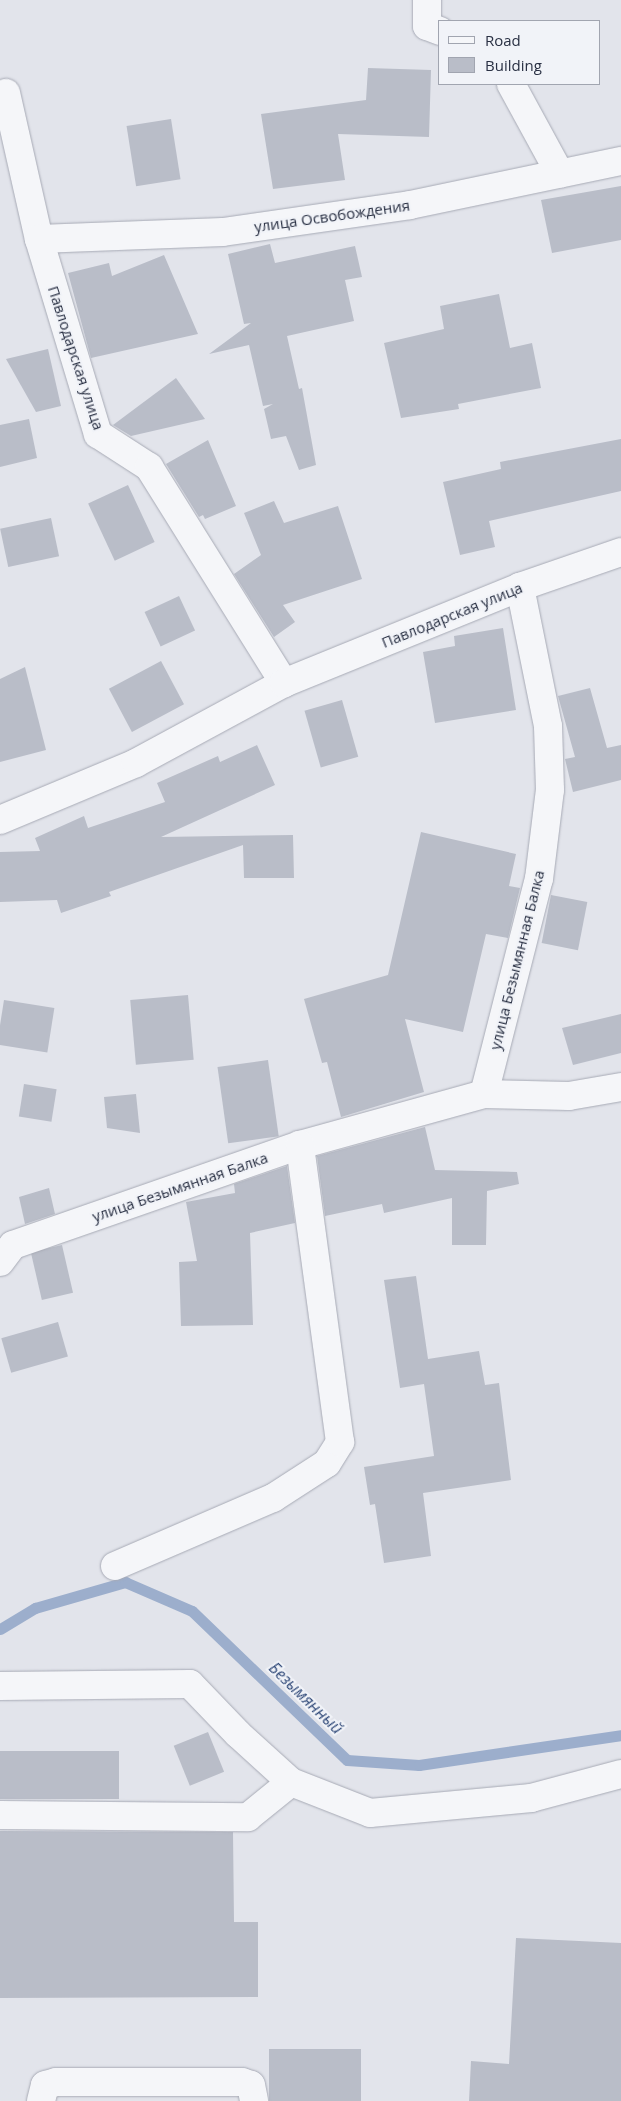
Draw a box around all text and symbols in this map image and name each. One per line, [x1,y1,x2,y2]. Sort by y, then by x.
legend [438,20,601,85]
text: Road [485,30,521,50]
text: Building [485,55,542,75]
street label: улица Освобождения [253,196,411,236]
street label: Павлодарская улица [44,284,108,432]
street label: Павлодарская улица [379,578,525,652]
street label: улица Безымянная Балка [486,868,548,1052]
street label: улица Безымянная Балка [90,1148,270,1226]
water label: Безымянный [265,1658,347,1738]

